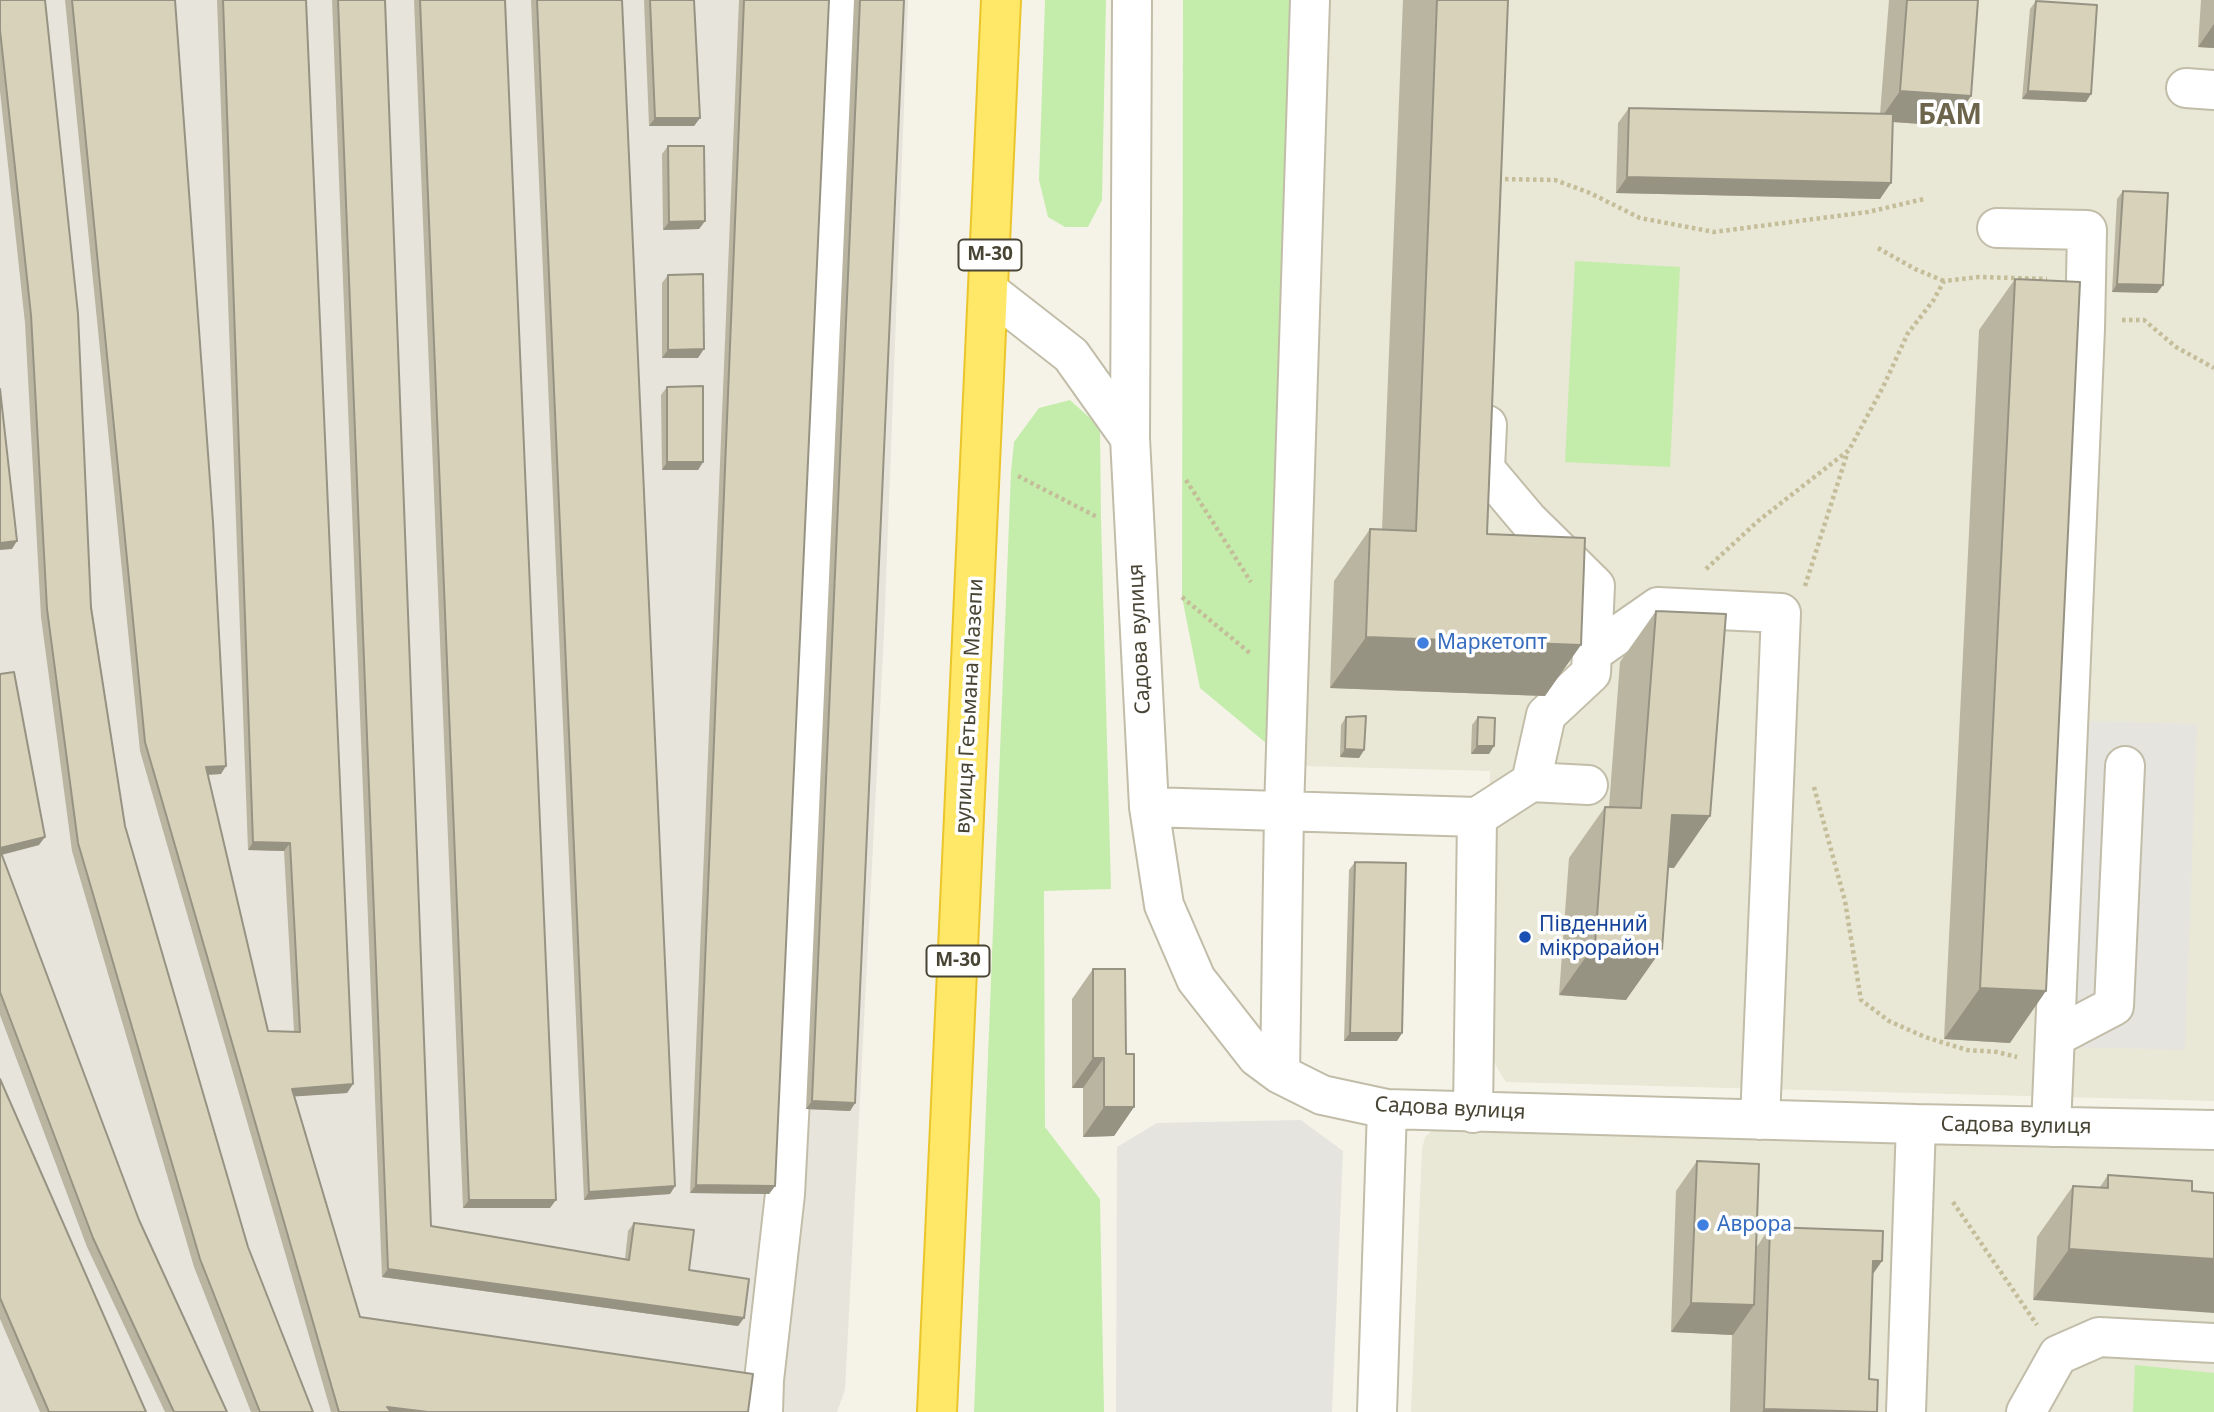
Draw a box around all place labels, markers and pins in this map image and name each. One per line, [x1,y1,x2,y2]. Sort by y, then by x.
place label: Маркетопт [1437,630,1547,656]
marker: Маркетопт [1415,635,1431,651]
place label: Південний мікрорайон [1539,912,1660,962]
marker: Південний мікрорайон [1517,929,1533,945]
place label: Аврора [1717,1212,1792,1238]
marker: Аврора [1695,1217,1711,1233]

